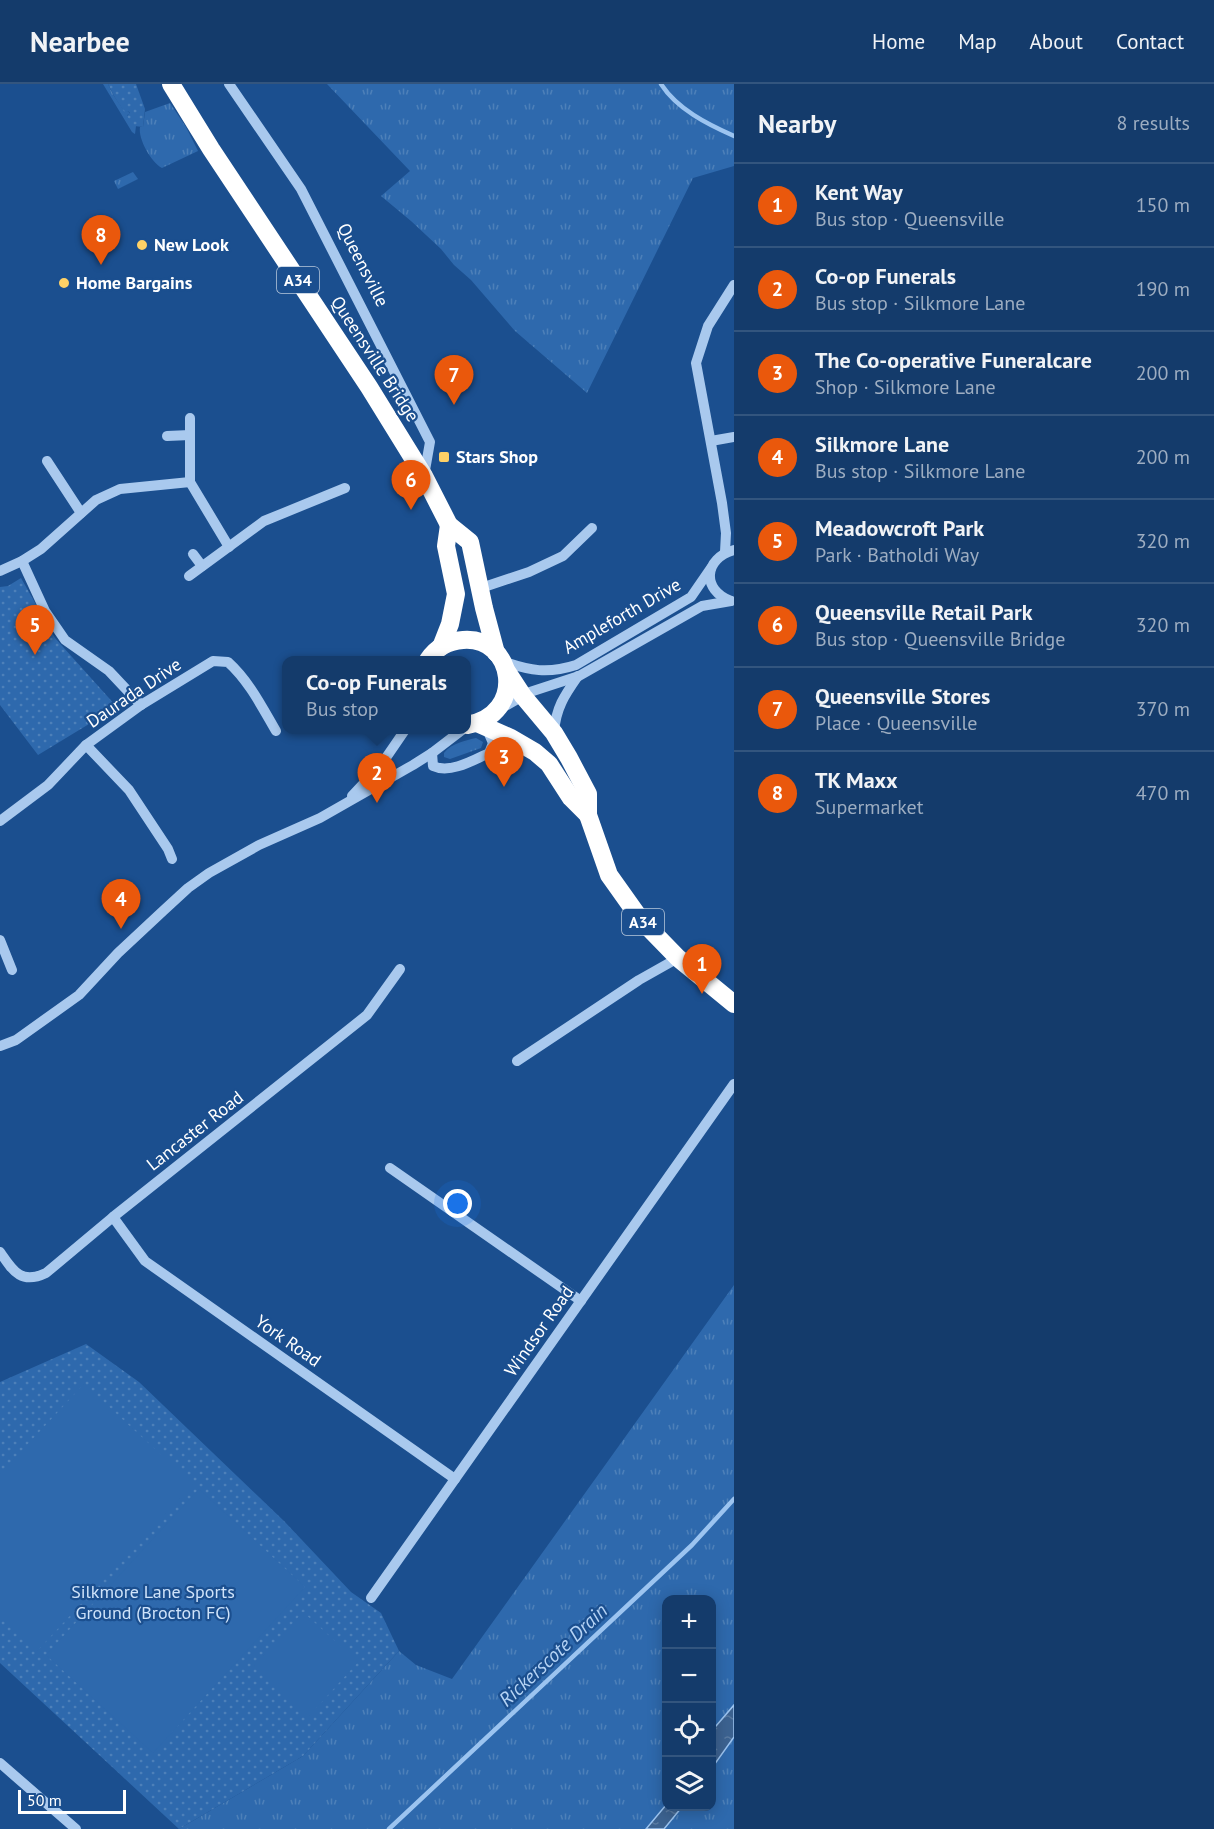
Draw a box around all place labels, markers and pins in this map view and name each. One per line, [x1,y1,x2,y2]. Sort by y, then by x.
pin: 8 [82,216,120,265]
place label: New Look [154,233,229,256]
marker: New Look [135,238,149,252]
place label: Home Bargains [76,271,193,294]
marker: Home Bargains [57,276,71,290]
pin: 7 [434,356,474,405]
place label: Stars Shop [456,445,538,468]
marker: Stars Shop [437,450,451,464]
pin: 6 [392,460,430,510]
pin: 5 [15,606,54,655]
pin: 3 [484,738,524,787]
pin: 2 [358,754,397,803]
pin: 4 [102,880,140,929]
pin: 1 [682,944,722,994]

